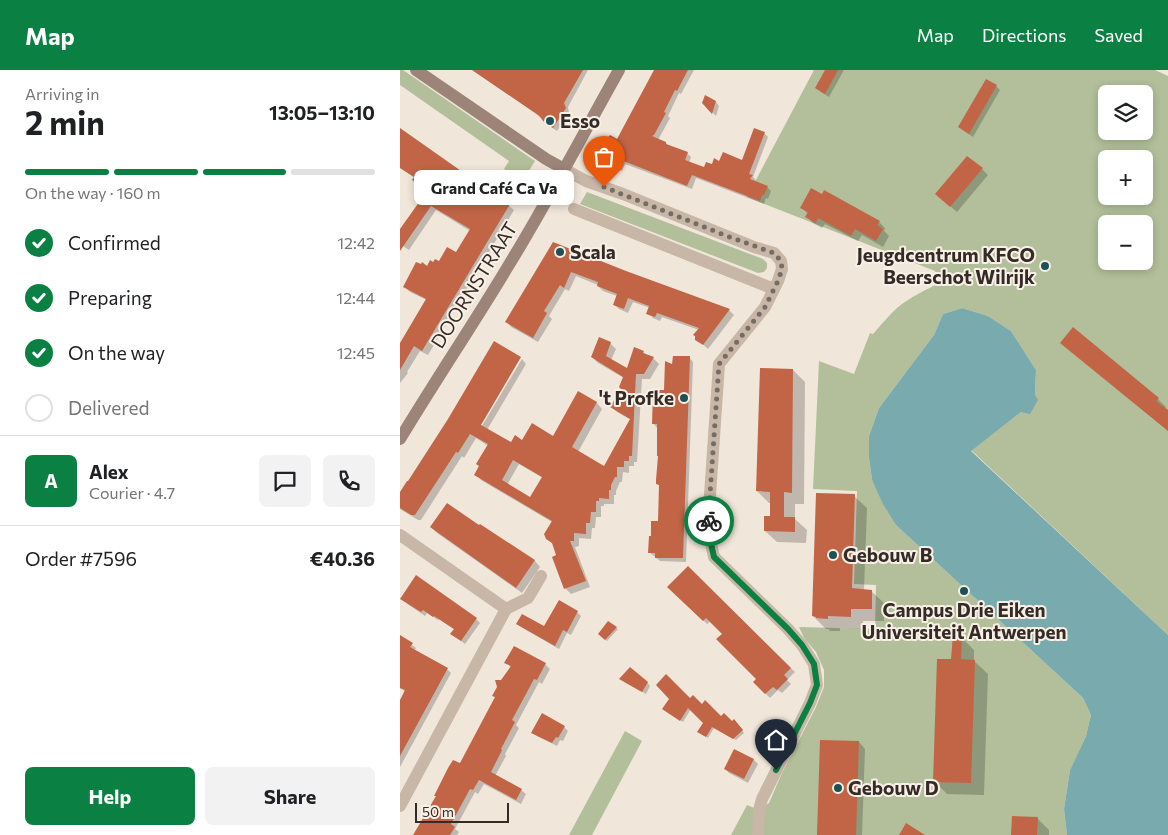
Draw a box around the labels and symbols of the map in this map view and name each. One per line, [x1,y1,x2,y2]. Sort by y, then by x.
place label: Esso [560,109,600,132]
marker: Esso [544,115,556,127]
pin [583,136,625,187]
callout: Grand Café Ca Va [414,170,574,204]
street label: DOORNSTRAAT [425,217,522,352]
place label: Scala [570,240,616,263]
place label: Jeugdcentrum KFCO Beerschot Wilrijk [857,243,1035,288]
marker: Scala [554,246,566,258]
marker: Jeugdcentrum KFCO Beerschot Wilrijk [1039,260,1051,272]
place label: 't Profke [599,386,674,409]
marker: 't Profke [678,392,690,404]
courier [684,496,734,546]
place label: Gebouw B [843,543,932,566]
marker: Gebouw B [827,549,839,561]
marker: Campus Drie Eiken Universiteit Antwerpen [958,585,970,597]
place label: Campus Drie Eiken Universiteit Antwerpen [862,598,1066,643]
pin [755,719,797,770]
place label: Gebouw D [848,776,939,799]
marker: Gebouw D [832,782,844,794]
scale bar [415,800,509,823]

